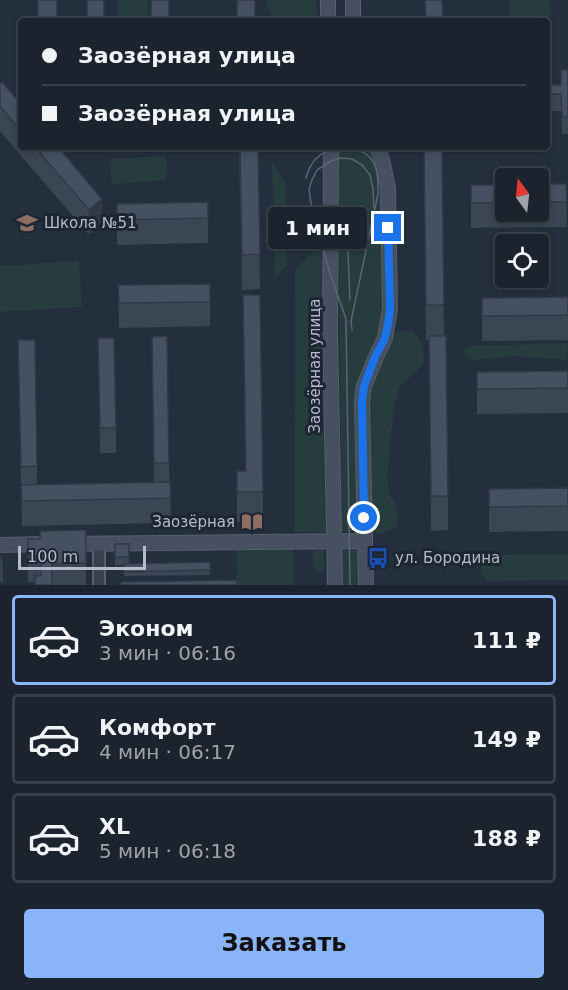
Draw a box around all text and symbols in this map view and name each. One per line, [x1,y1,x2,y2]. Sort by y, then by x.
text: Заозёрная улица [78,43,296,68]
text: Заозёрная улица [78,101,296,126]
north arrow [495,168,549,222]
map controls [495,168,549,288]
callout: 1 мин [268,207,367,249]
school or university icon: Школа №51 [15,211,39,235]
place label: Школа №51 [44,214,137,232]
route end [374,214,401,241]
text: 1 мин [285,216,350,240]
button: locate [495,234,549,288]
street label: Заозёрная улица [306,298,324,434]
route start [350,504,377,531]
library icon: Заозёрная [240,510,264,534]
place label: Заозёрная [152,513,235,531]
scale bar [18,543,146,570]
bus stop icon: ул. Бородина [366,546,390,570]
text: 100 m [27,547,78,566]
place label: ул. Бородина [395,549,500,567]
icon: car [27,613,81,667]
text: Эконом [99,616,194,641]
text: 111 ₽ [472,628,541,653]
text: 3 мин · 06:16 [99,641,236,665]
icon: car [27,712,81,766]
text: Комфорт [99,715,216,740]
text: 149 ₽ [472,727,541,752]
text: 4 мин · 06:17 [99,740,236,764]
icon: car [27,811,81,865]
text: XL [99,814,130,839]
text: 188 ₽ [472,826,541,851]
text: 5 мин · 06:18 [99,839,236,863]
button: Заказать [24,909,544,978]

